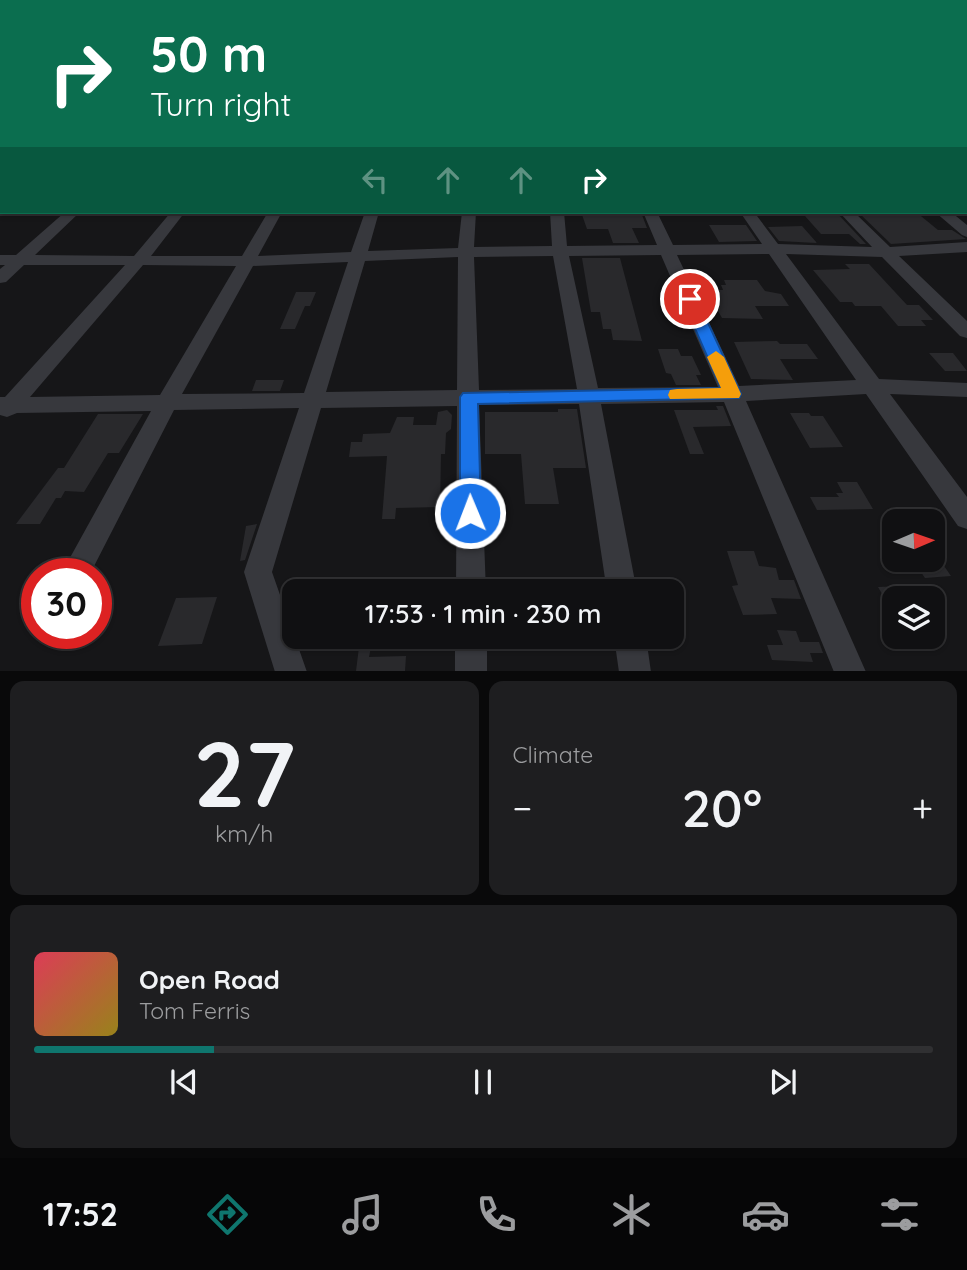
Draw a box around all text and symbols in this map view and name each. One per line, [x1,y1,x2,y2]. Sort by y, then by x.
text: 50 m [150,23,267,84]
icon: right [35,28,126,119]
text: Turn right [150,84,291,124]
icon: left [356,161,394,199]
icon: ahead [429,161,467,199]
icon: ahead [502,161,540,199]
icon: right [575,161,613,199]
pin [660,269,720,329]
icon: arrive [671,280,709,318]
position arrow [433,476,507,550]
north arrow [882,509,945,572]
map controls [882,509,945,649]
speed limit sign: 30 [21,558,112,649]
button: layers [882,586,945,649]
text: 17:53 · 1 min · 230 m [365,597,601,630]
text: 27 [193,716,295,830]
text: Climate [513,740,593,769]
text: 20° [682,775,762,840]
text: − [513,784,532,832]
text: + [912,784,933,832]
text: km/h [215,819,273,848]
text: Open Road [139,963,280,996]
text: Tom Ferris [139,996,250,1025]
icon: previous [165,1063,203,1101]
icon: pause [464,1063,502,1101]
icon: next [764,1063,802,1101]
icon: directions [203,1190,252,1239]
icon: music [338,1190,387,1239]
icon: phone [472,1190,521,1239]
icon: climate [607,1190,656,1239]
icon: car [741,1190,790,1239]
icon: filters [875,1190,924,1239]
text: 17:52 [43,1194,118,1234]

